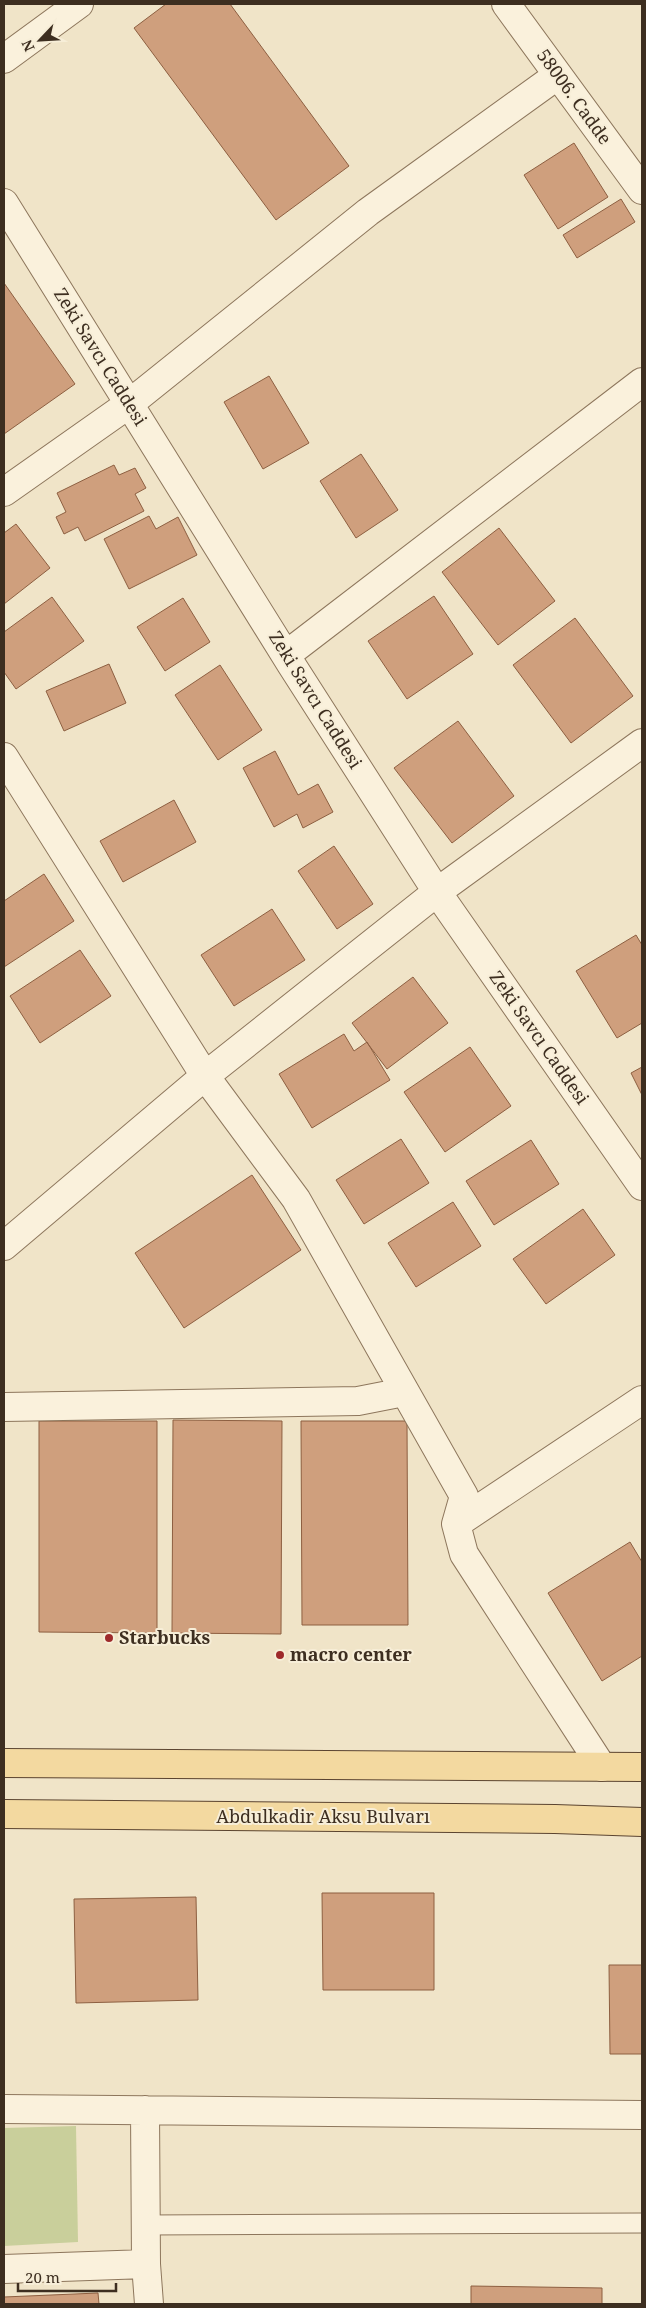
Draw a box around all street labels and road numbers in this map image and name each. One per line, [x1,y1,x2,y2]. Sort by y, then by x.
street label: 58006. Cadde [532,44,618,149]
street label: Zeki Savcı Caddesi [49,283,153,430]
street label: Zeki Savcı Caddesi [264,626,368,773]
street label: Zeki Savcı Caddesi [485,966,595,1109]
street label: Abdulkadir Aksu Bulvarı [216,1804,430,1828]

